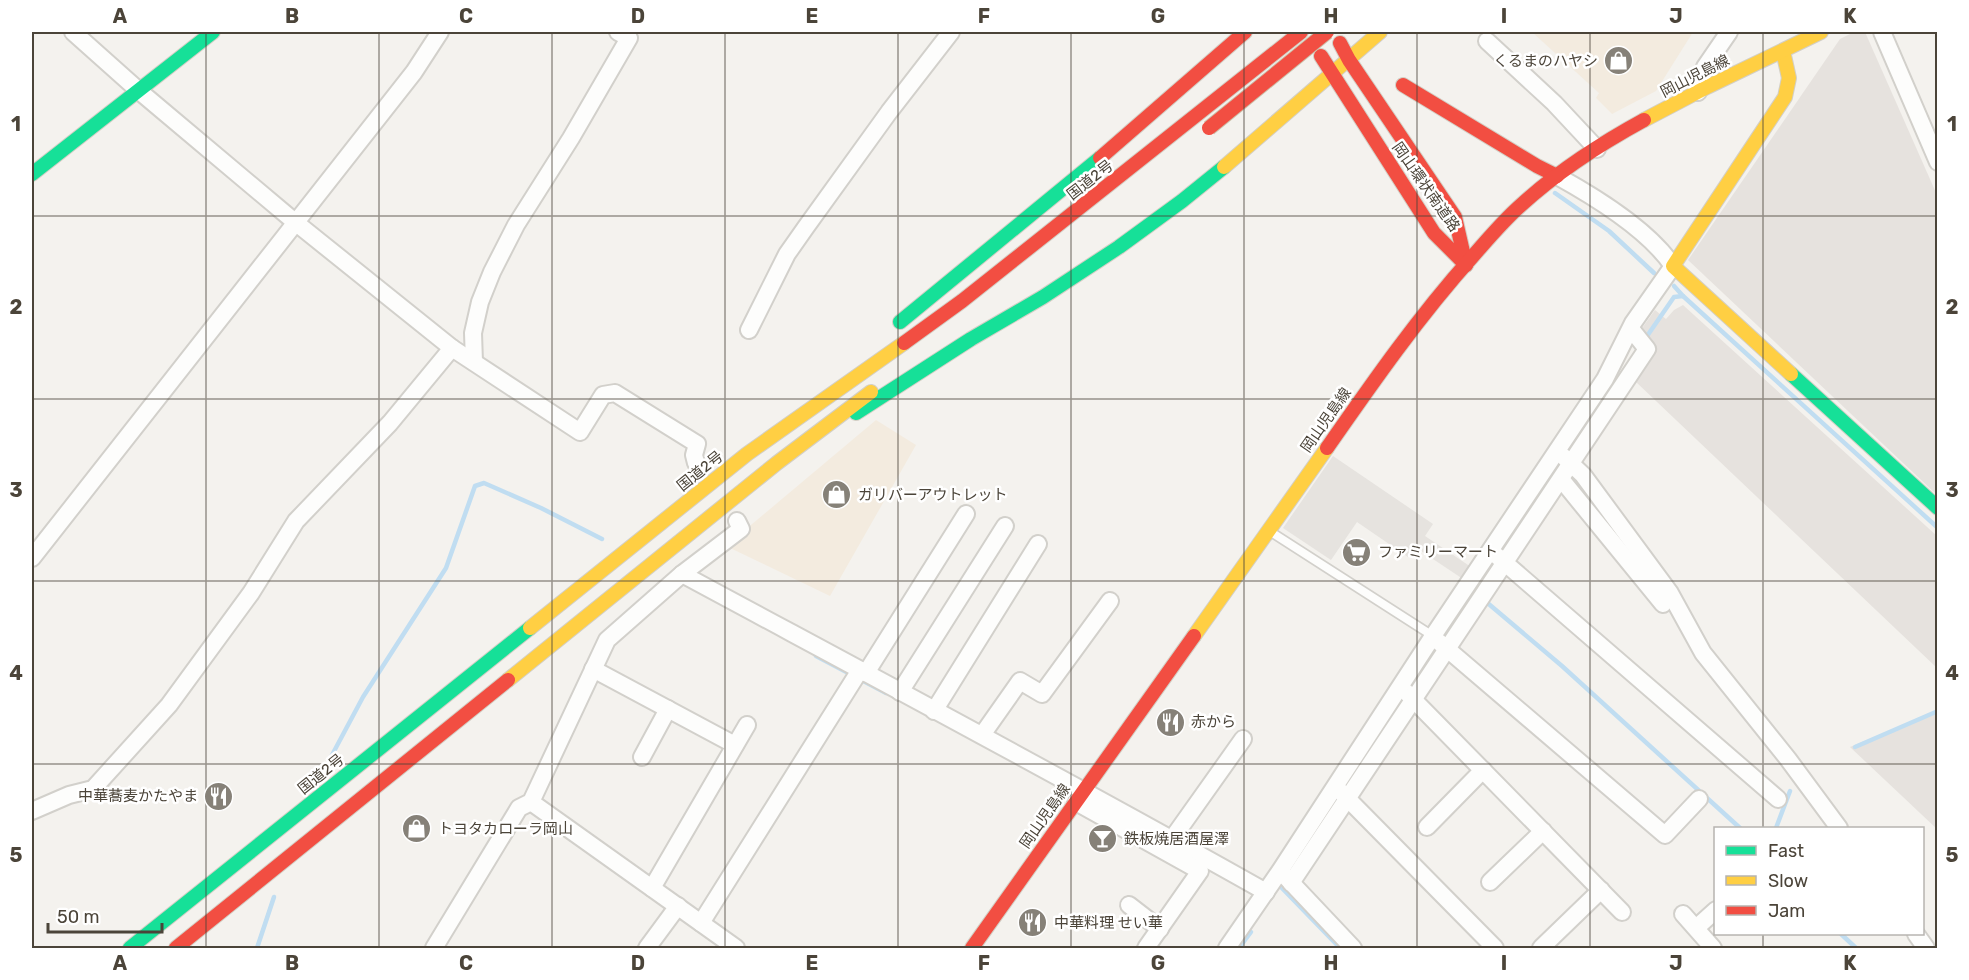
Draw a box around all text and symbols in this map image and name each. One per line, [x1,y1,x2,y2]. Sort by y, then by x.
text: A [113,4,128,28]
text: B [285,4,299,28]
text: C [459,4,473,28]
text: D [631,4,645,28]
text: E [806,4,818,28]
text: F [978,4,990,28]
text: G [1151,4,1165,28]
text: H [1324,4,1338,28]
text: I [1501,4,1507,28]
text: J [1669,4,1683,28]
text: K [1843,4,1857,28]
shop icon: くるまのハヤシ [1603,45,1635,77]
street label: 岡山児島線 [1657,51,1733,101]
place label: くるまのハヤシ [1493,52,1598,70]
text: 1 [11,112,21,136]
text: 1 [1947,112,1957,136]
street label: 岡山環状南道路 [1389,139,1463,235]
street label: 国道2号 [1063,156,1117,204]
text: 2 [10,295,23,319]
text: 2 [1946,295,1959,319]
street label: 岡山児島線 [1297,384,1355,456]
street label: 国道2号 [673,447,727,495]
text: 3 [9,478,23,502]
text: 3 [1945,478,1959,502]
shop icon: ガリバーアウトレット [821,479,853,511]
place label: ガリバーアウトレット [858,486,1007,504]
supermarket icon: ファミリーマート [1341,536,1373,568]
place label: ファミリーマート [1378,543,1498,561]
text: 4 [9,661,23,685]
text: 4 [1945,661,1959,685]
restaurant icon: 赤から [1154,706,1186,738]
place label: 赤から [1191,713,1236,731]
street label: 国道2号 [294,750,348,798]
restaurant icon: 中華蕎麦かたやま [203,780,235,812]
street label: 岡山児島線 [1016,780,1074,852]
place label: 中華蕎麦かたやま [78,787,198,805]
shop icon: トヨタカローラ岡山 [401,813,433,845]
place label: トヨタカローラ岡山 [438,820,573,838]
bar icon: 鉄板焼居酒屋澤 [1087,823,1119,855]
legend [1714,827,1924,935]
place label: 鉄板焼居酒屋澤 [1124,830,1229,848]
text: Fast [1768,840,1804,862]
text: 5 [10,843,23,867]
text: 5 [1946,843,1959,867]
text: Slow [1768,870,1808,892]
scale bar [48,896,162,934]
text: Jam [1768,900,1805,922]
text: 50 m [57,906,100,928]
restaurant icon: 中華料理 せい華 [1017,907,1049,939]
place label: 中華料理 せい華 [1054,914,1163,932]
text: A [113,951,128,975]
text: B [285,951,299,975]
text: C [459,951,473,975]
text: D [631,951,645,975]
text: E [806,951,818,975]
text: F [978,951,990,975]
text: G [1151,951,1165,975]
text: H [1324,951,1338,975]
text: I [1501,951,1507,975]
text: J [1669,951,1683,975]
text: K [1843,951,1857,975]

